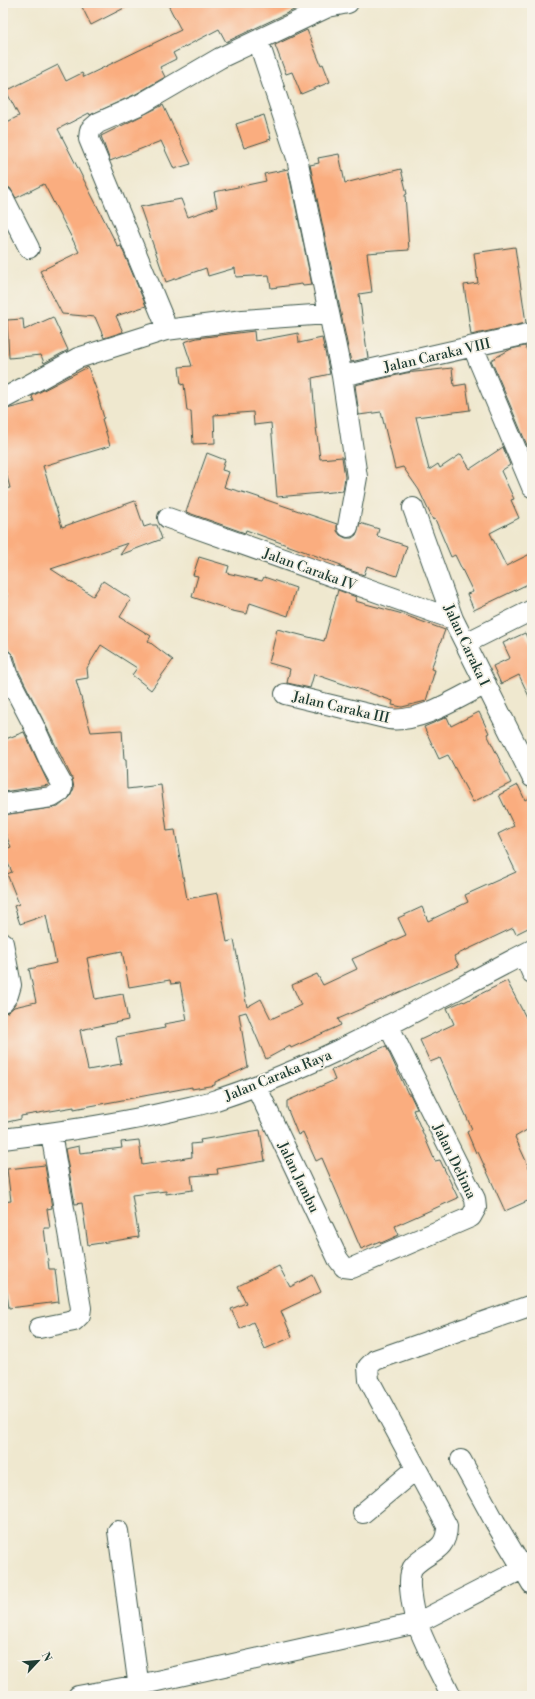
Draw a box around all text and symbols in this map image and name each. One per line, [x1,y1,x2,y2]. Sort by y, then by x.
street label: Jalan Caraka VIII [381,335,493,377]
street label: Jalan Caraka IV [259,544,360,596]
street label: Jalan Caraka I [439,601,493,690]
street label: Jalan Caraka III [290,688,392,728]
street label: Jalan Caraka Raya [221,1046,335,1106]
street label: Jalan Delima [428,1120,480,1203]
street label: Jalan Jambu [273,1138,323,1216]
north arrow [18,1641,58,1681]
text: N [38,1650,54,1664]

